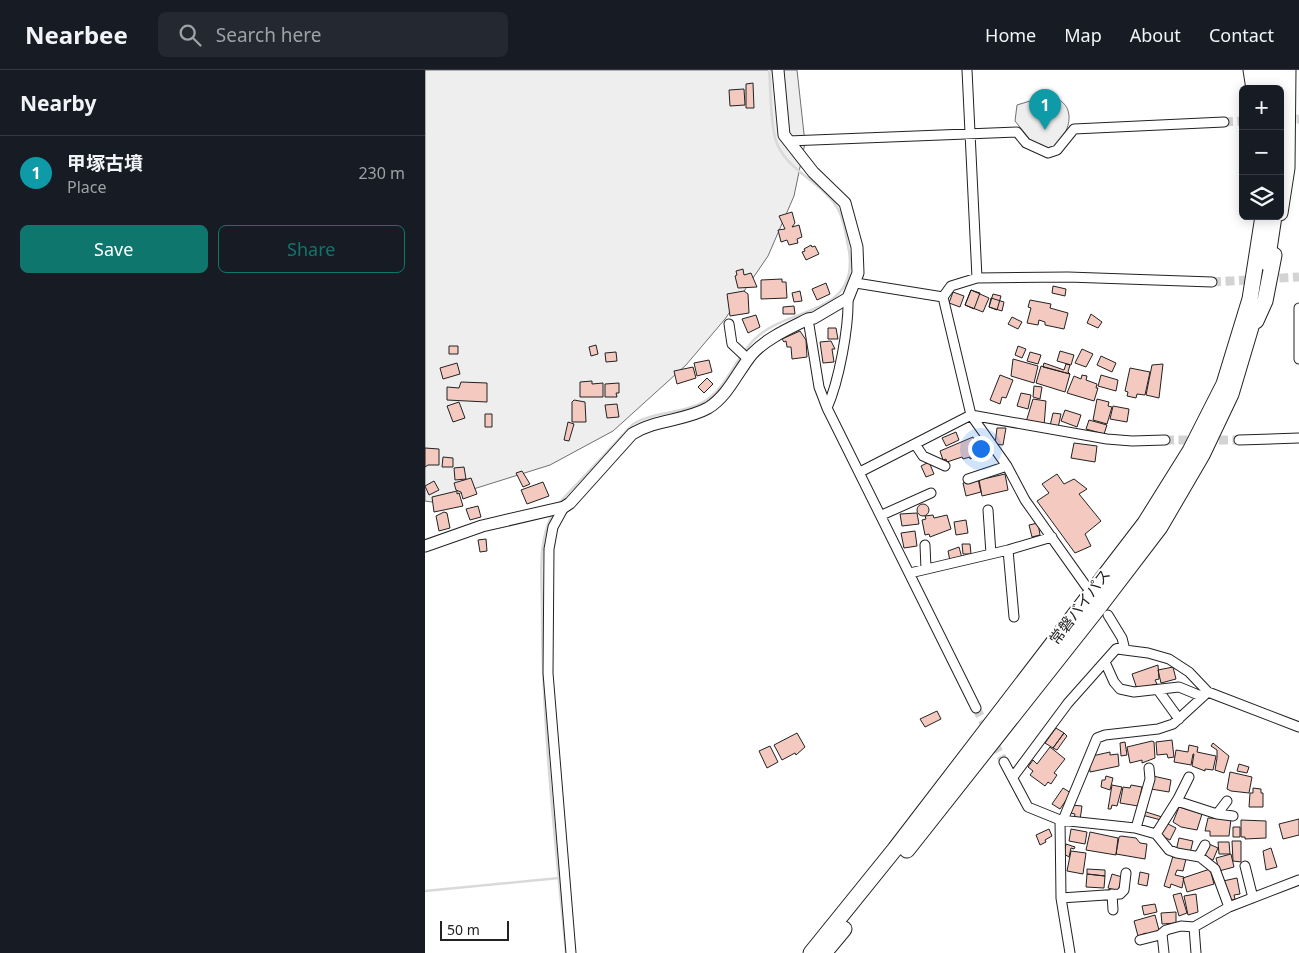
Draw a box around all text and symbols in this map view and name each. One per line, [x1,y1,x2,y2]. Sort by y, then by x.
search box [158,12,508,57]
text: Nearbee [25,18,128,51]
icon: search [176,21,204,49]
text: Search here [216,22,322,48]
text: Home [985,23,1036,47]
text: Map [1064,23,1102,47]
text: About [1130,23,1181,47]
text: Contact [1209,23,1274,47]
map controls [1239,85,1284,220]
button: + [1239,85,1284,130]
text: Nearby [20,89,96,117]
pin: 1 [1029,89,1061,130]
button: − [1239,130,1284,175]
text: 甲塚古墳 [67,150,143,176]
text: 1 [31,162,41,184]
text: 230 m [358,162,405,184]
button: layers [1239,175,1284,220]
text: Place [67,176,107,198]
button: Save [20,225,208,273]
button: Share [218,225,405,273]
your location [968,436,994,462]
street label: 常磐バイパス [1044,565,1114,648]
scale bar [440,918,509,941]
text: 50 m [447,920,480,939]

